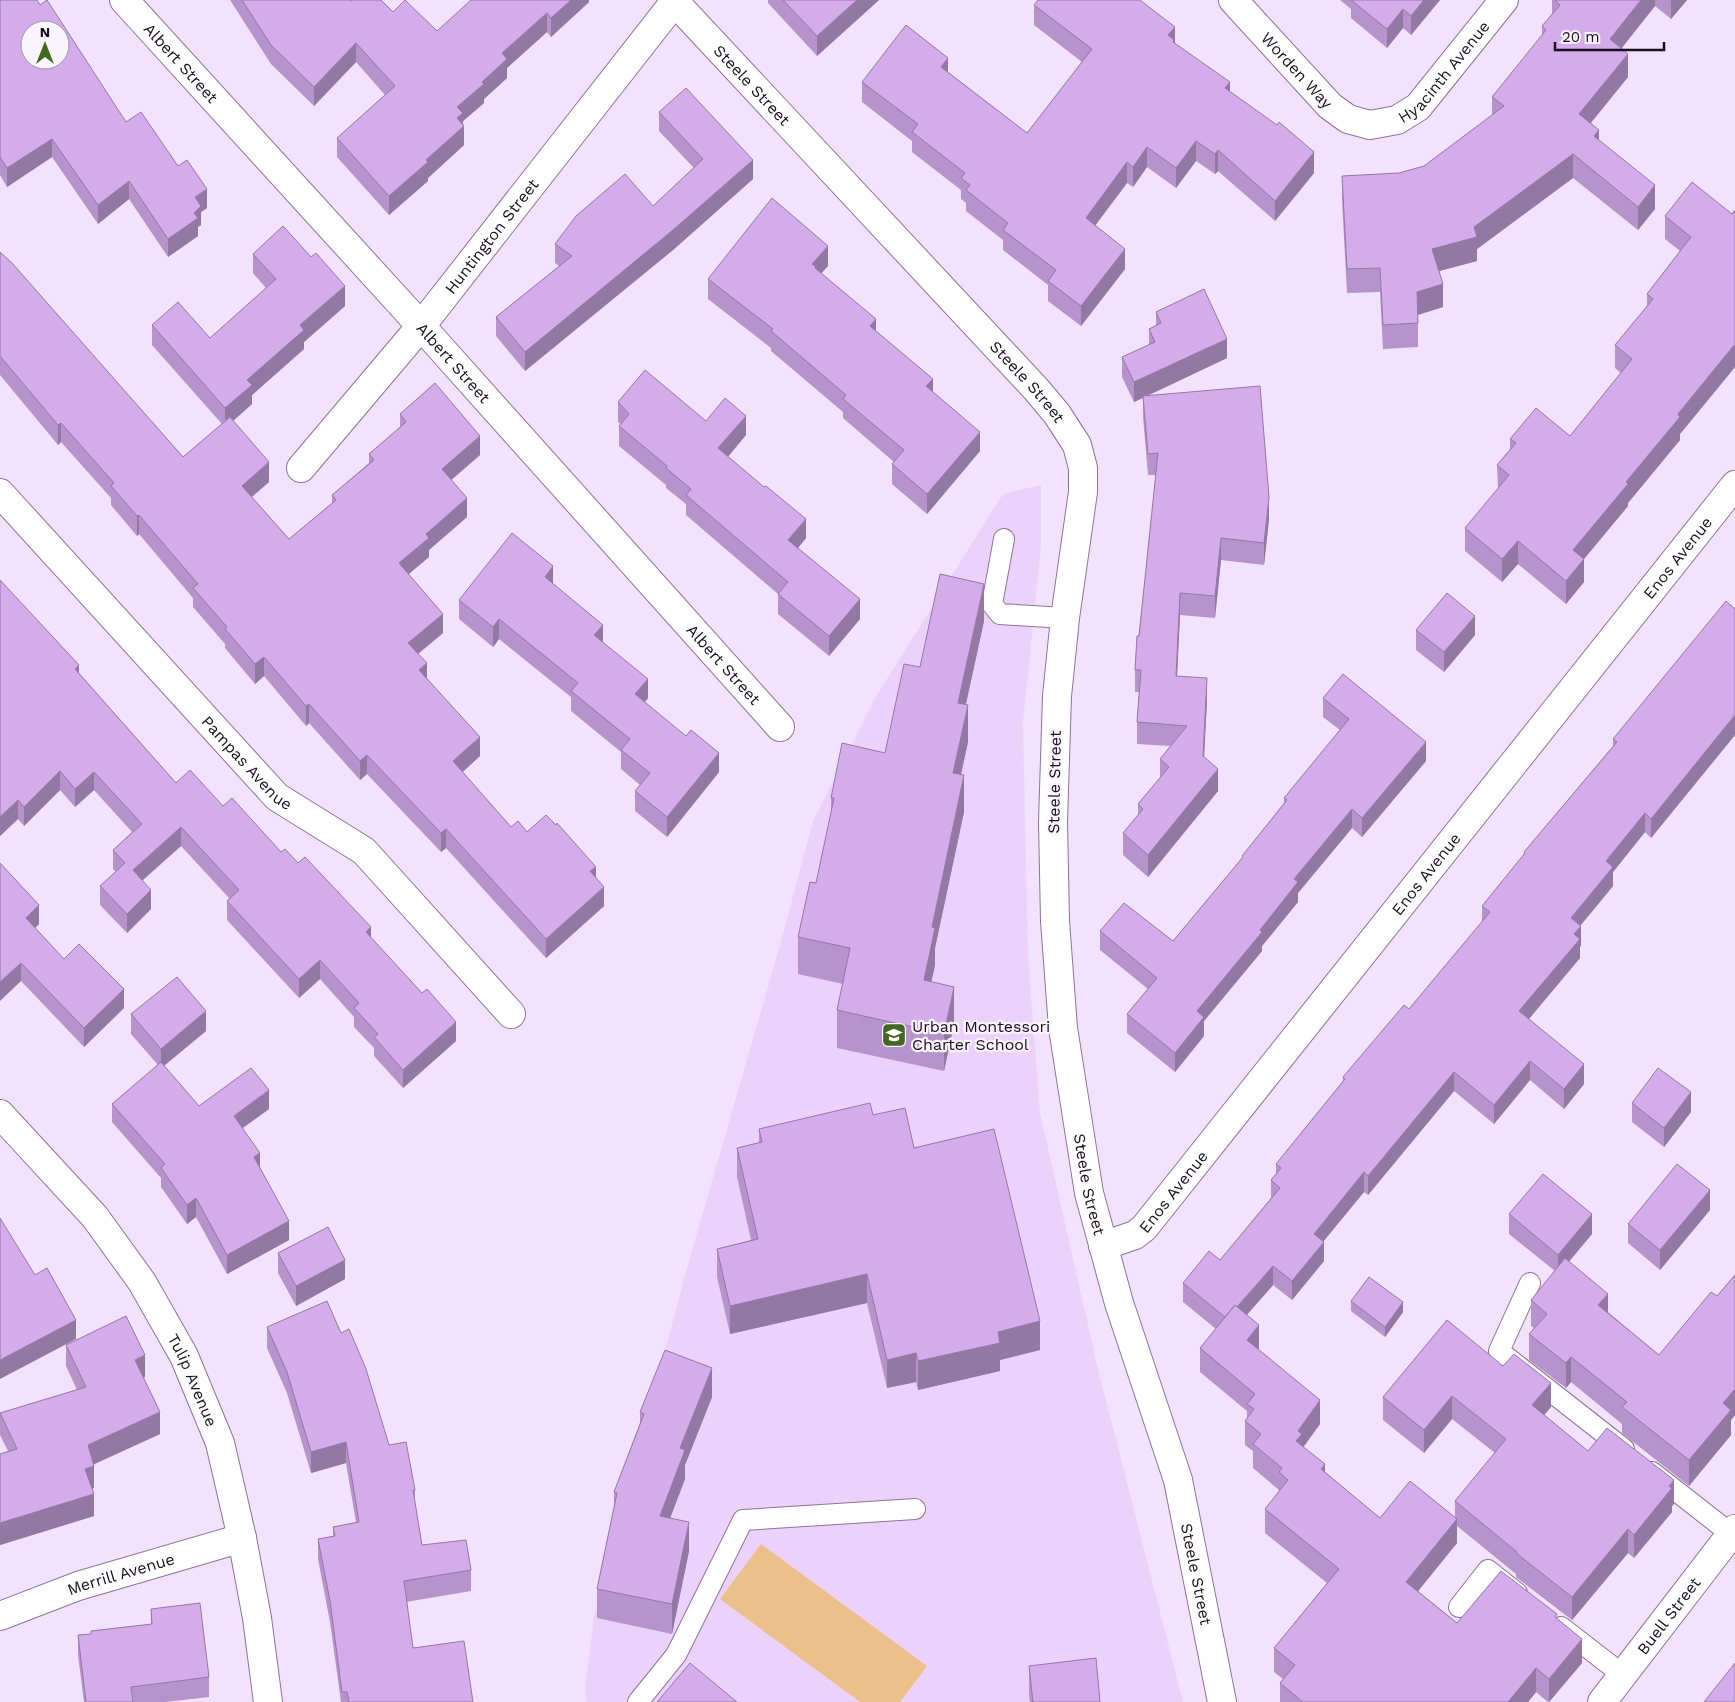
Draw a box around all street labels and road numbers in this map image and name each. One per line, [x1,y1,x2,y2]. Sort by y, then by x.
street label: Hyacinth Avenue [1395,17,1494,127]
street label: Albert Street [140,19,222,107]
street label: Worden Way [1257,28,1337,113]
street label: Steele Street [710,41,794,130]
street label: Huntington Street [441,175,543,298]
street label: Albert Street [412,319,494,407]
street label: Steele Street [986,337,1069,426]
street label: Enos Avenue [1639,513,1716,603]
street label: Albert Street [683,621,764,709]
street label: Pampas Avenue [198,712,296,814]
street label: Steele Street [1044,730,1065,834]
street label: Enos Avenue [1388,829,1465,919]
street label: Steele Street [1070,1132,1109,1238]
street label: Enos Avenue [1135,1147,1212,1237]
street label: Tulip Avenue [163,1331,221,1429]
street label: Steele Street [1177,1522,1216,1627]
street label: Merrill Avenue [65,1549,177,1599]
street label: Buell Street [1633,1573,1705,1658]

